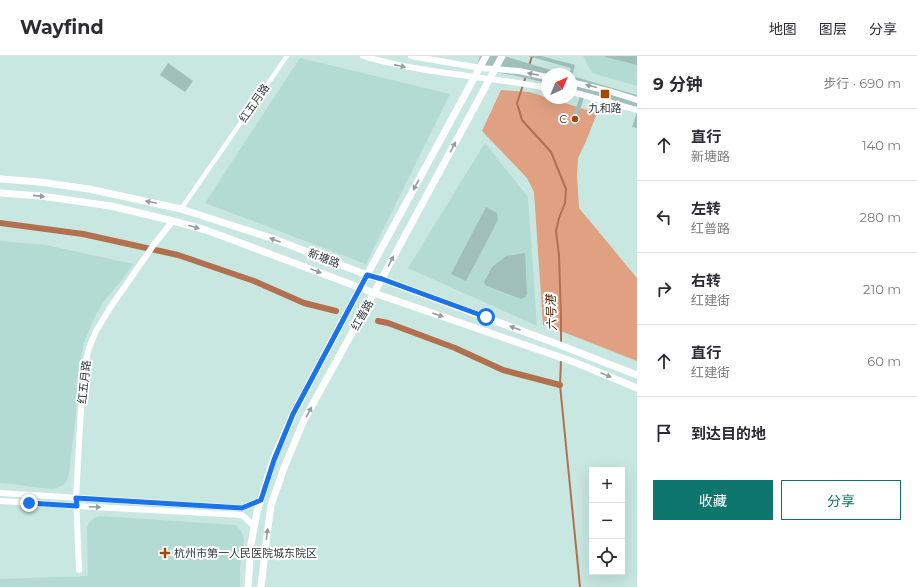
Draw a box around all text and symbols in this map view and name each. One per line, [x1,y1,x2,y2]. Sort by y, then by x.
text: Wayfind [20,16,104,39]
text: 地图 [769,20,797,38]
text: 图层 [819,20,847,38]
text: 分享 [869,20,897,38]
one-way arrow [394,63,407,69]
north arrow [541,68,577,104]
one-way arrow [527,70,539,76]
text: 9 分钟 [653,74,703,94]
text: 步行 · 690 m [823,75,901,91]
street label: 红五月路 [236,81,272,125]
one-way arrow [585,83,597,89]
marker: 九和路 [599,88,611,100]
place label: 九和路 [589,101,622,115]
place label: C [559,112,567,126]
marker: C [570,114,580,124]
text: 直行 [691,127,721,146]
icon: ahead [653,134,675,156]
text: 140 m [862,137,901,153]
one-way arrow [450,141,456,153]
text: 新塘路 [691,148,730,164]
one-way arrow [413,179,419,191]
one-way arrow [33,193,45,199]
one-way arrow [145,199,157,205]
text: 左转 [691,199,721,218]
icon: left [653,206,675,228]
text: 280 m [860,209,901,225]
text: 红普路 [691,220,730,236]
one-way arrow [188,224,200,230]
one-way arrow [269,237,281,243]
street label: 新塘路 [306,246,342,270]
one-way arrow [388,255,394,267]
one-way arrow [310,269,322,275]
text: 右转 [691,271,721,290]
icon: right [653,278,675,300]
text: 210 m [863,281,901,297]
text: 红建街 [691,292,730,308]
water label: 六号港 [543,293,559,331]
street label: 红普路 [348,297,376,333]
route start [477,308,495,326]
one-way arrow [432,313,444,319]
one-way arrow [509,325,521,331]
text: 直行 [691,343,721,362]
icon: ahead [653,350,675,372]
text: 60 m [867,353,901,369]
street label: 红五月路 [75,359,93,405]
text: 红建街 [691,364,730,380]
one-way arrow [600,373,612,379]
one-way arrow [305,406,312,418]
icon: arrive [653,422,675,444]
text: 到达目的地 [691,424,766,443]
map controls [589,467,625,575]
button: + [589,467,625,503]
button: 收藏 [653,480,773,520]
button: 分享 [781,480,901,520]
route end [20,494,38,512]
button: − [589,503,625,539]
one-way arrow [89,504,102,510]
one-way arrow [264,528,270,540]
button: locate [589,539,625,575]
place label: 杭州市第一人民医院城东院区 [174,546,317,560]
marker: 杭州市第一人民医院城东院区 [159,547,171,559]

